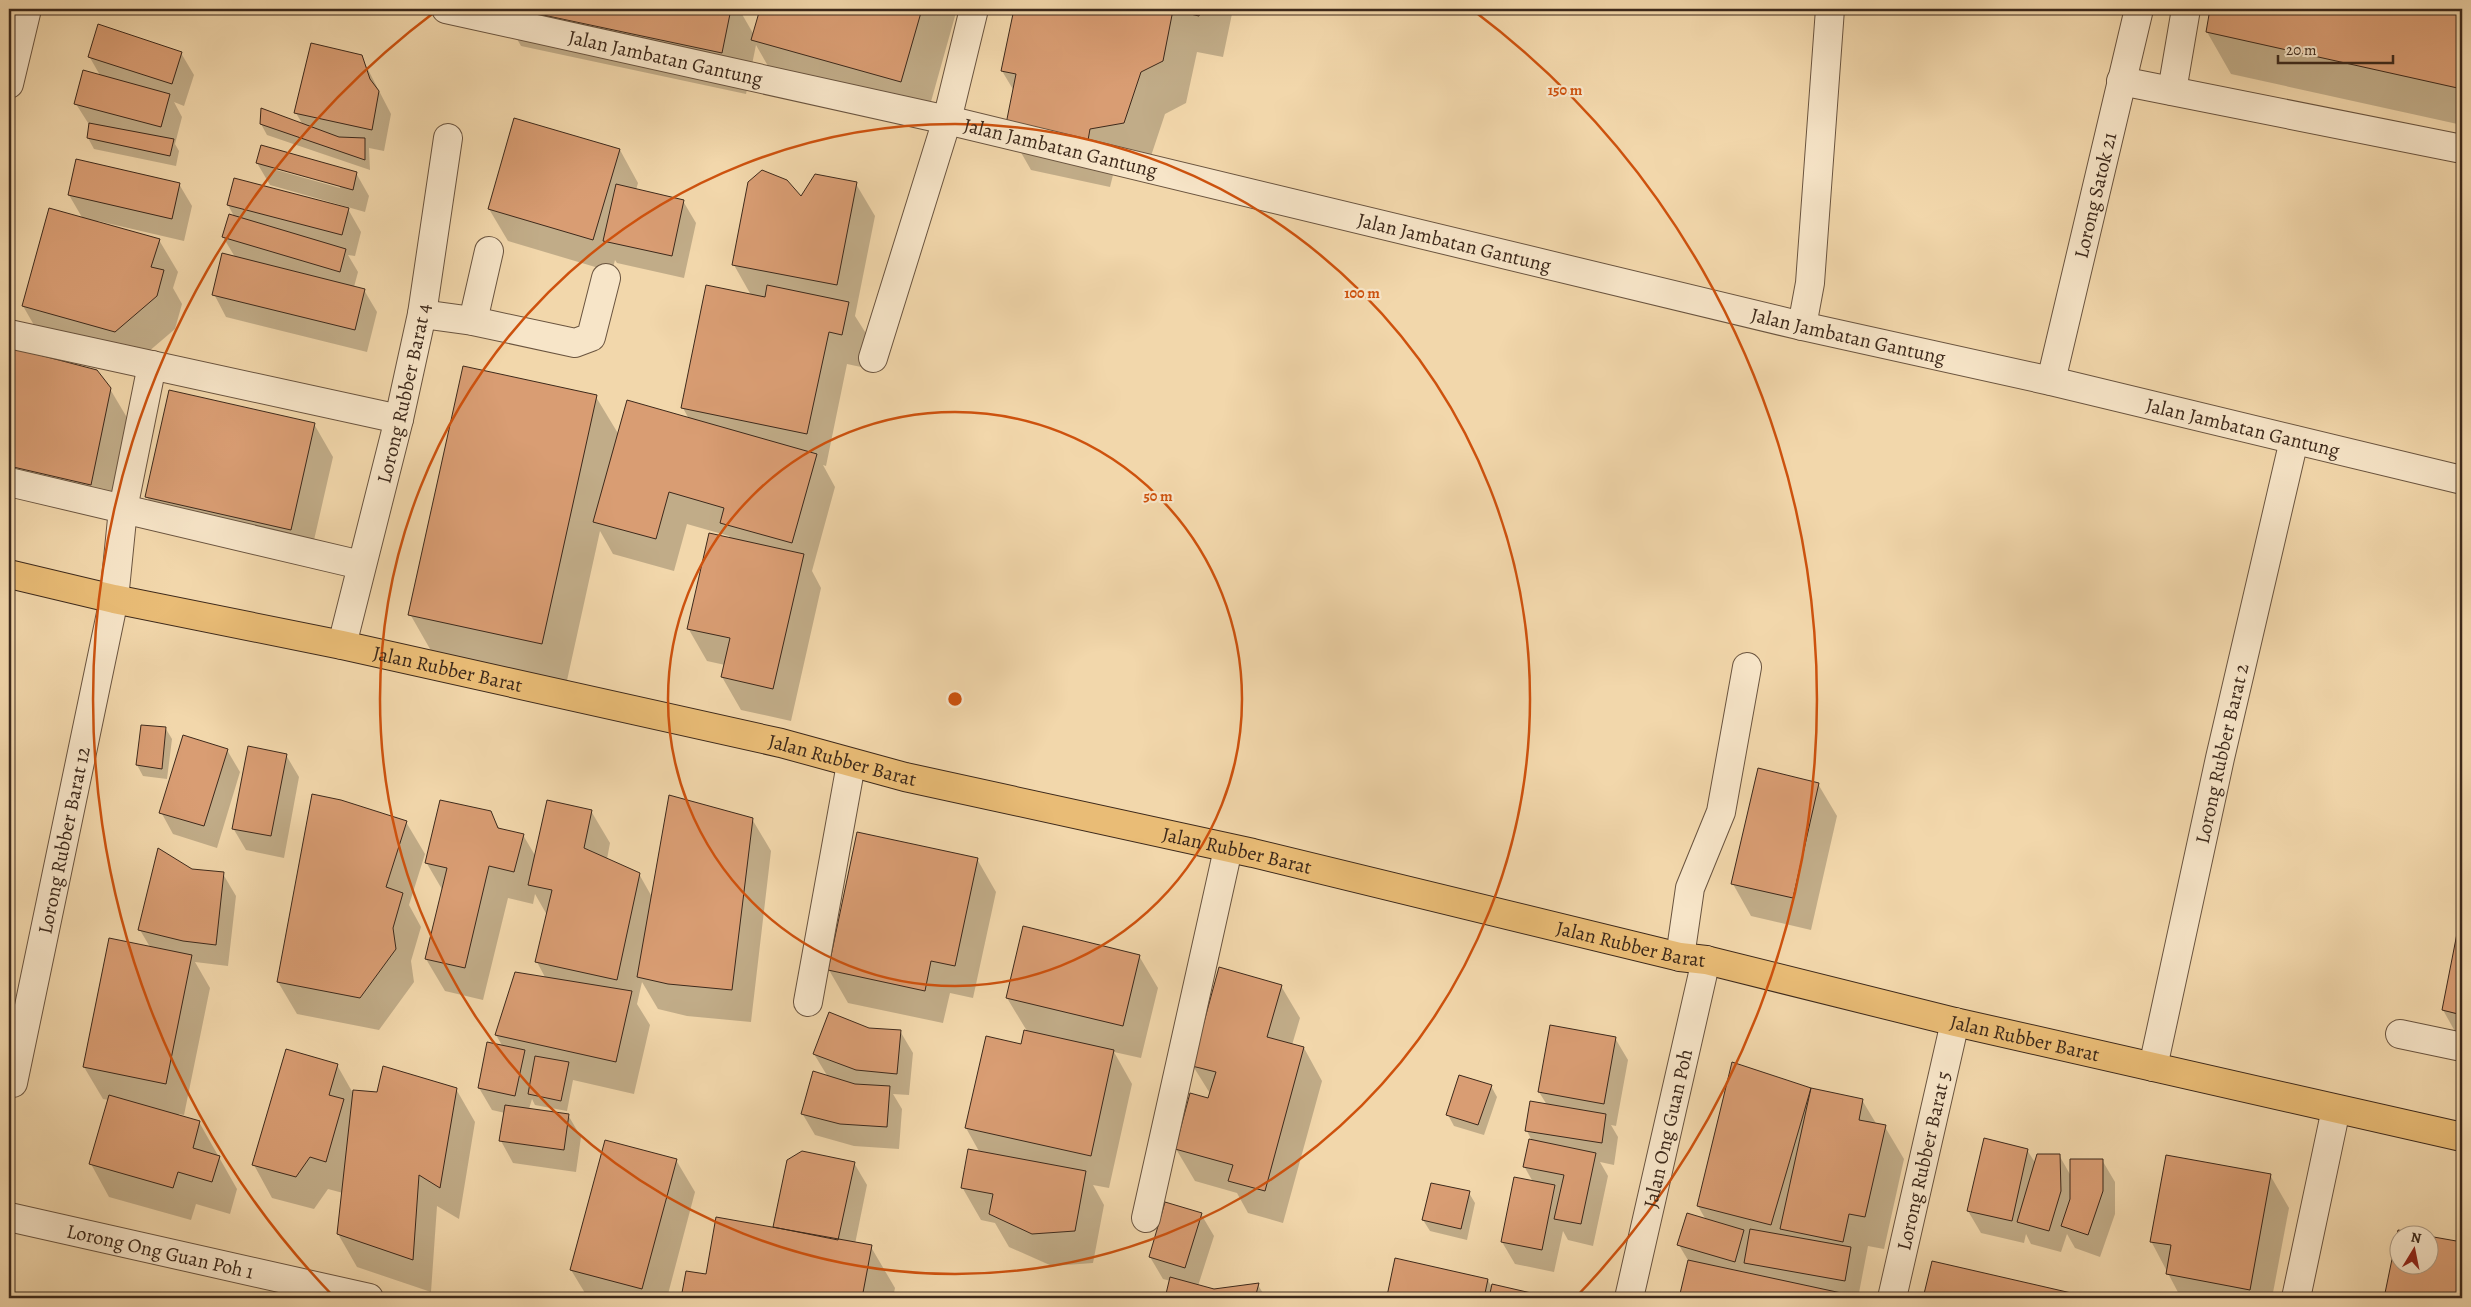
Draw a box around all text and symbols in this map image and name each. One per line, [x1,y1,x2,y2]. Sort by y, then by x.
street label: Jalan Jambatan Gantung [566,23,765,93]
scale bar [2278,32,2394,64]
text: 20 m [2286,40,2317,60]
text: 150 m [1548,80,1583,100]
street label: Jalan Jambatan Gantung [961,111,1160,184]
street label: Lorong Satok 21 [2067,129,2123,261]
street label: Jalan Jambatan Gantung [1355,206,1554,279]
text: 100 m [1344,283,1380,303]
street label: Jalan Jambatan Gantung [1748,301,1948,371]
street label: Lorong Rubber Barat 4 [370,302,437,486]
street label: Jalan Jambatan Gantung [2143,391,2342,464]
text: 50 m [1143,486,1173,506]
street label: Jalan Rubber Barat [370,639,526,699]
street label: Lorong Rubber Barat 2 [2189,660,2256,846]
centre of rings [946,690,964,708]
street label: Jalan Rubber Barat [766,728,919,793]
street label: Lorong Rubber Barat 12 [31,744,97,937]
street label: Jalan Rubber Barat [1160,821,1315,881]
street label: Jalan Rubber Barat [1553,914,1707,974]
street label: Jalan Rubber Barat [1947,1008,2102,1068]
street label: Jalan Ong Guan Poh [1637,1046,1699,1210]
street label: Lorong Rubber Barat 5 [1890,1068,1957,1253]
street label: Lorong Ong Guan Poh 1 [64,1217,256,1286]
north arrow [2388,1224,2438,1274]
text: N [2409,1227,2423,1248]

